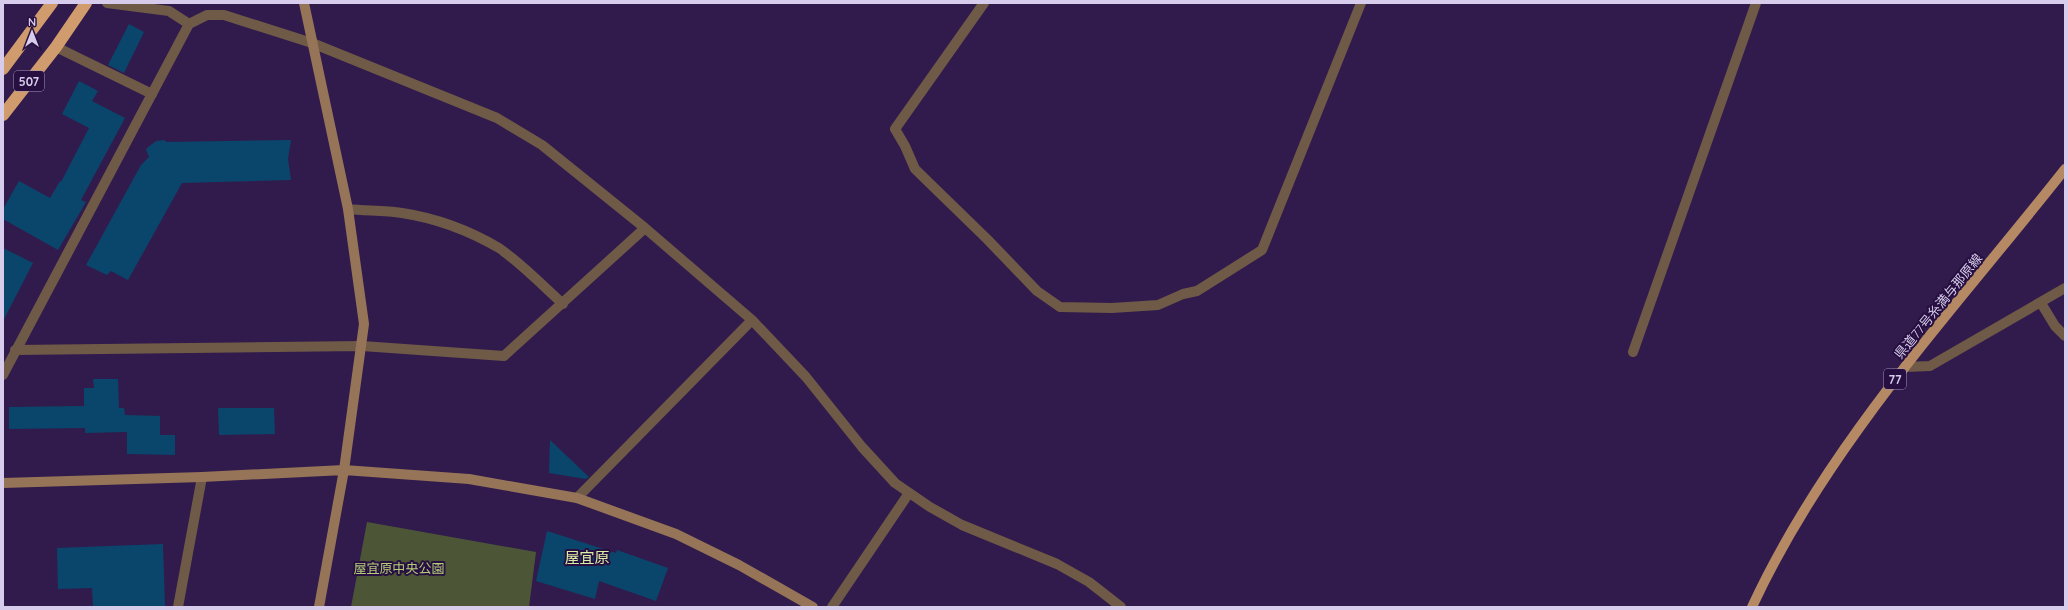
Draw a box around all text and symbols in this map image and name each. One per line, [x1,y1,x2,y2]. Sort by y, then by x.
north arrow [12,12,52,52]
text: N [28,15,36,29]
road number: 507 [14,71,44,91]
street label: 県道77号糸満与那原線 [1891,250,1985,362]
road number: 77 [1884,369,1906,389]
district label: 屋宜原 [564,548,610,567]
park label: 屋宜原中央公園 [353,560,445,576]

